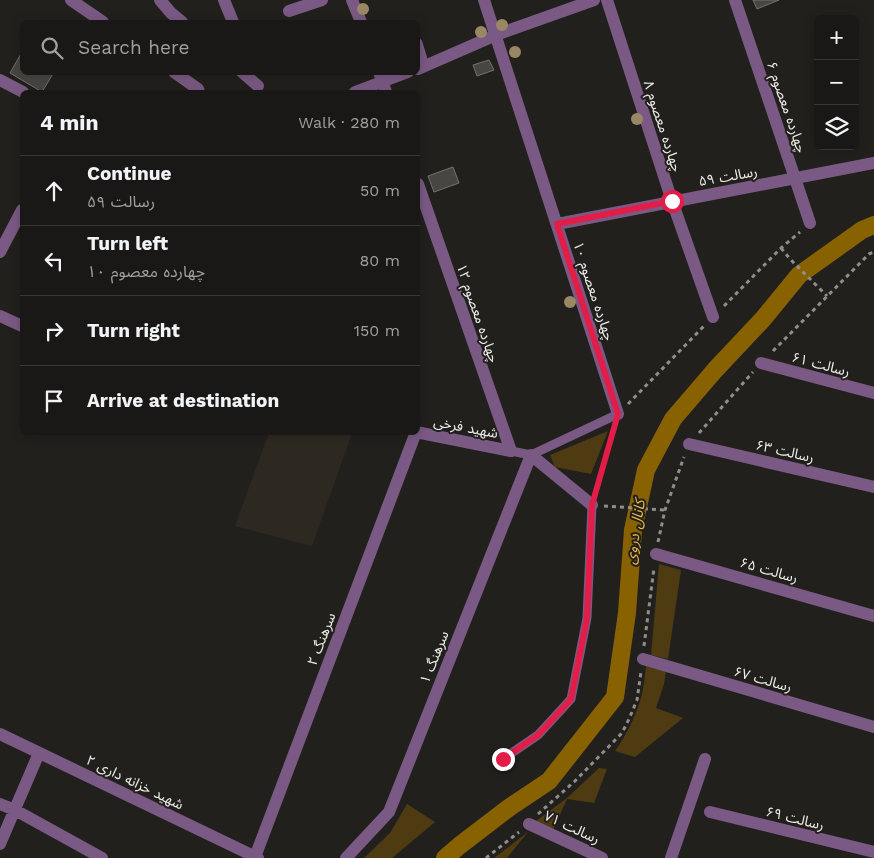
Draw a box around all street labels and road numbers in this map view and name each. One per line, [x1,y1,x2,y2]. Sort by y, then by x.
street label: چهارده معصوم ۶ [761,59,810,156]
street label: چهارده معصوم ۸ [638,78,685,175]
street label: رسالت ۵۹ [697,163,759,190]
street label: چهارده معصوم ۱۰ [568,239,618,344]
street label: چهارده معصوم ۱۲ [451,262,502,365]
street label: رسالت ۶۱ [790,349,852,380]
street label: شهید فرخی [432,413,500,442]
street label: رسالت ۶۳ [754,437,816,466]
street label: رسالت ۶۵ [738,554,800,587]
street label: سرهنگ ۲ [304,610,339,668]
street label: سرهنگ ۱ [416,628,453,686]
street label: رسالت ۶۷ [732,663,794,696]
street label: شهید خزانه داری ۲ [83,752,186,813]
street label: رسالت ۶۹ [764,803,826,834]
street label: رسالت ۷۱ [541,807,602,848]

